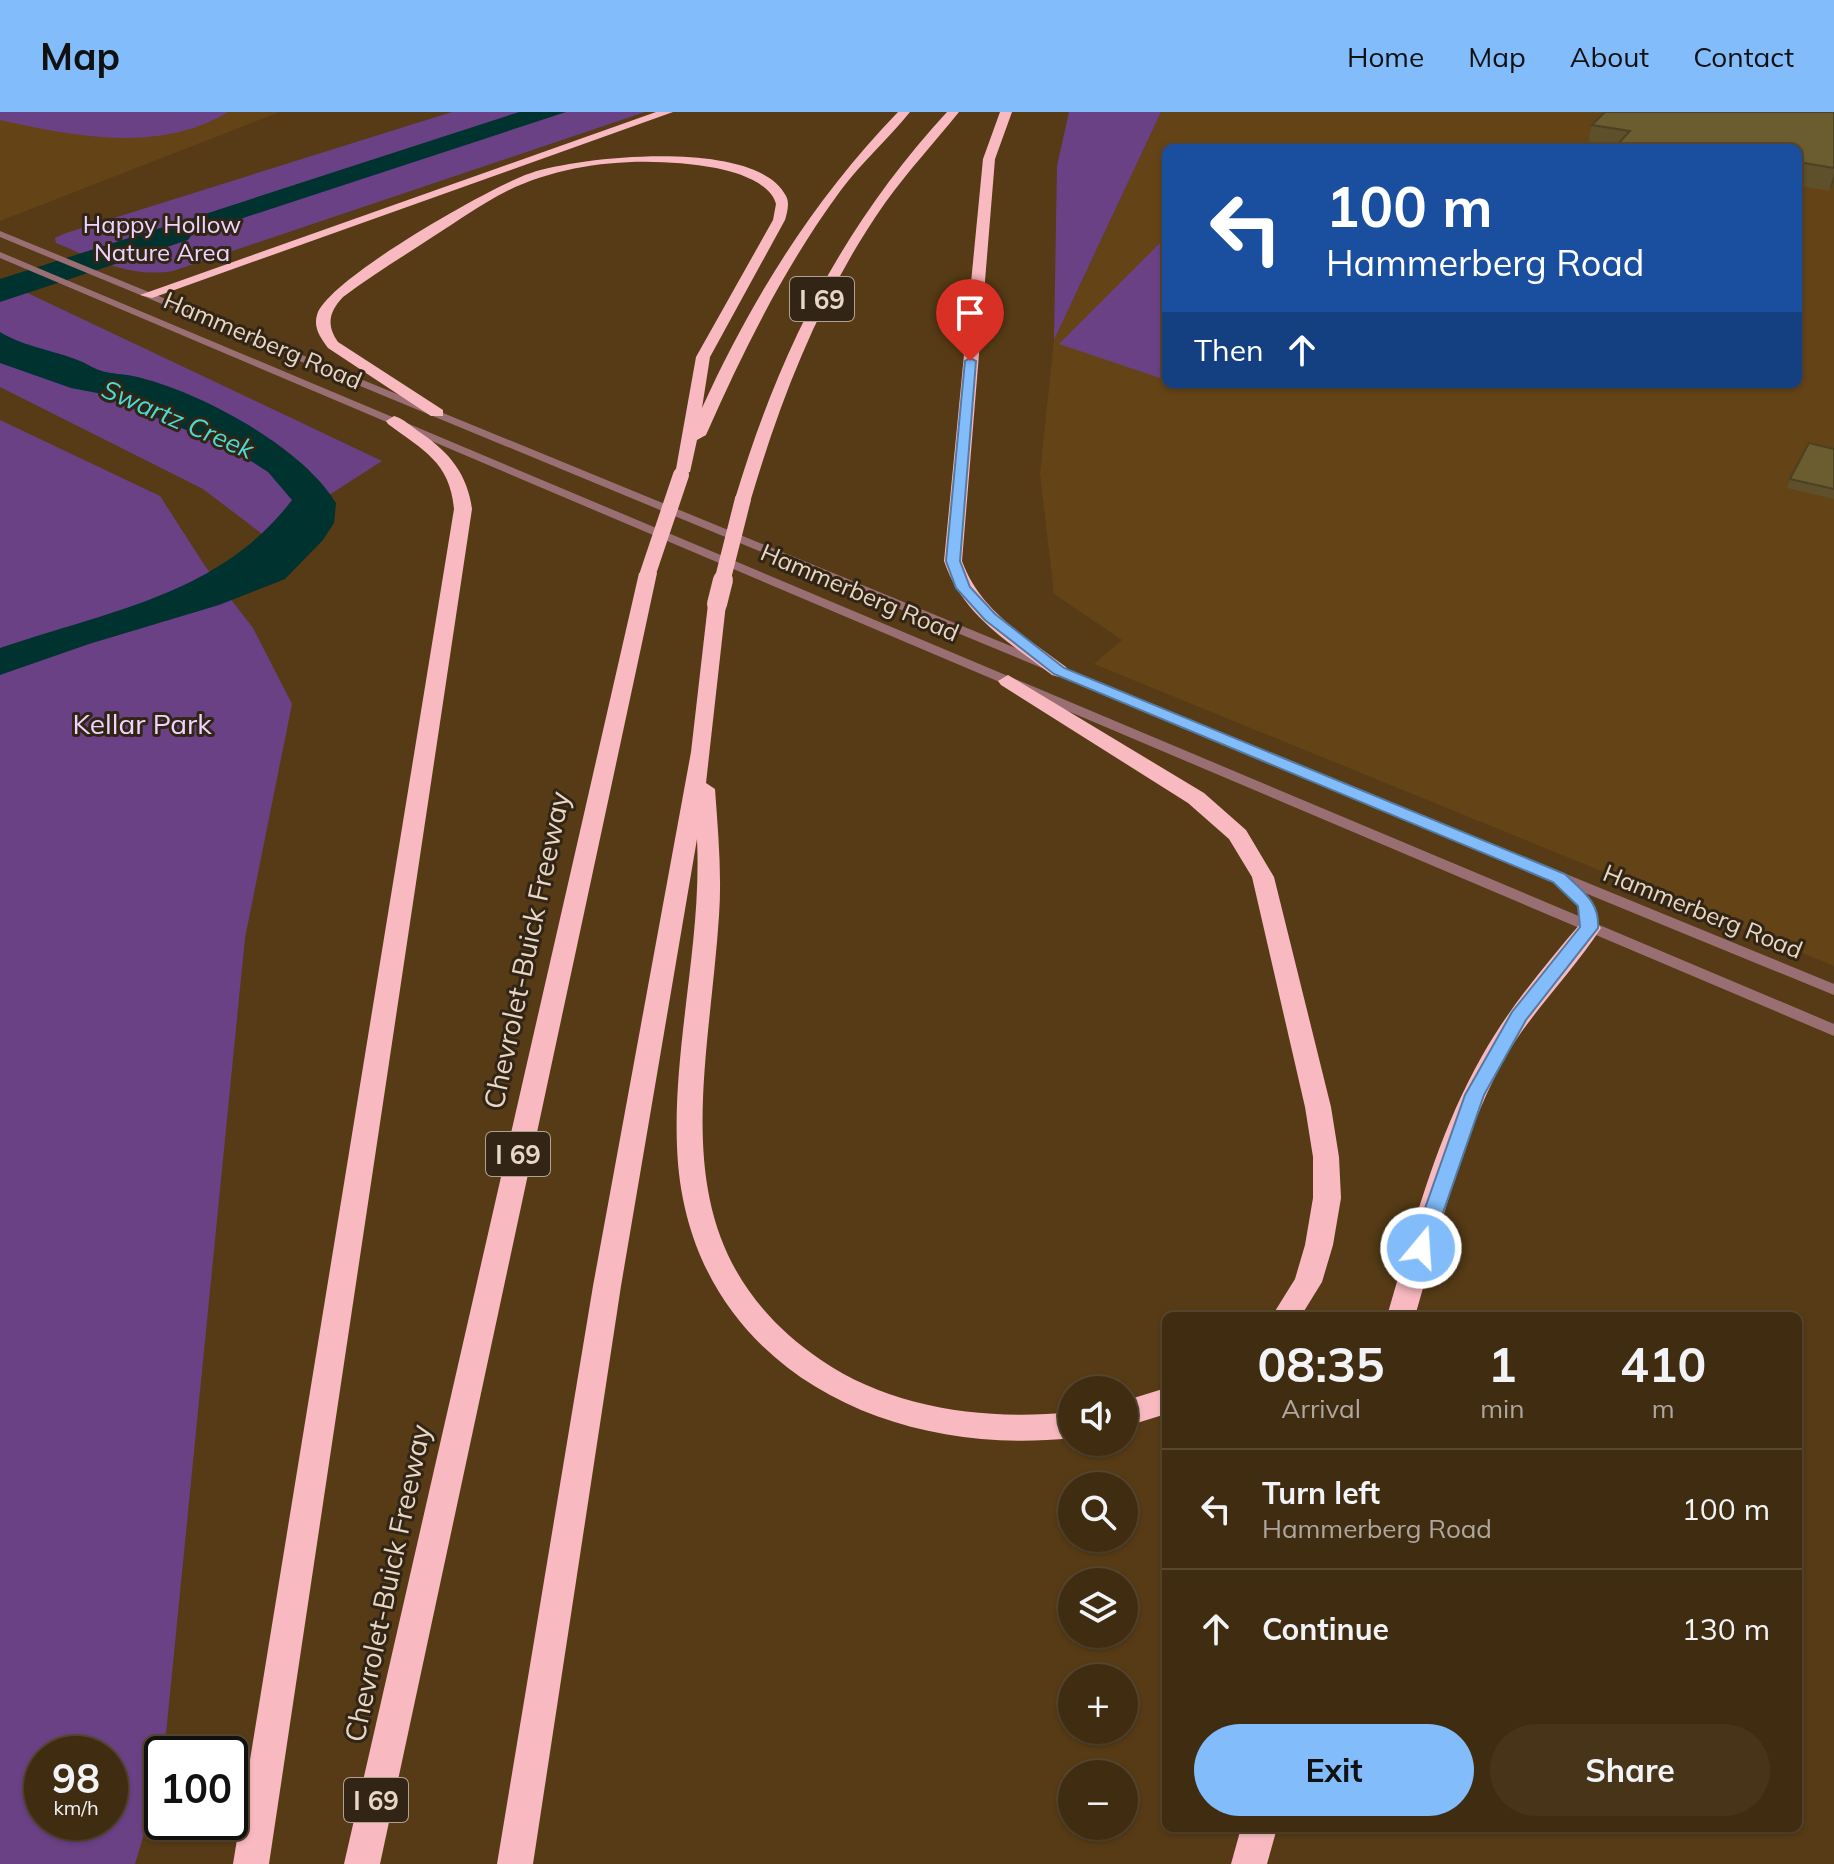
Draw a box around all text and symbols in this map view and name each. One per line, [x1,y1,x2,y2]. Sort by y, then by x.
text: Map [40,32,120,80]
text: Home [1347,39,1424,74]
text: Map [1468,39,1526,74]
text: About [1570,39,1649,74]
text: Contact [1693,39,1794,74]
text: 100 m [1326,171,1493,241]
icon: left [1194,176,1298,280]
park label: Happy Hollow Nature Area [83,209,241,267]
text: Hammerberg Road [1326,240,1644,285]
road number: I 69 [790,277,854,321]
pin [936,279,1004,361]
street label: Hammerberg Road [159,285,367,395]
icon: arrive [948,291,992,335]
icon: ahead [1280,328,1324,372]
text: Then [1194,331,1264,369]
water label: Swartz Creek [97,372,260,466]
street label: Hammerberg Road [756,537,964,647]
park label: Kellar Park [72,706,212,741]
street label: Chevrolet-Buick Freeway [475,788,577,1112]
street label: Hammerberg Road [1599,857,1807,965]
road number: I 69 [486,1132,550,1176]
position arrow [1379,1206,1463,1290]
text: 08:35 [1258,1334,1385,1394]
text: 1 [1488,1334,1517,1394]
text: 410 [1620,1334,1706,1394]
map controls [1058,1376,1138,1840]
button: sound [1058,1376,1138,1456]
text: Arrival [1281,1392,1361,1425]
text: min [1480,1392,1524,1425]
text: m [1652,1392,1675,1425]
street label: Chevrolet-Buick Freeway [336,1421,438,1745]
button: search [1058,1472,1138,1552]
text: Turn left [1262,1474,1380,1512]
icon: left [1194,1487,1238,1531]
text: 100 m [1682,1490,1770,1528]
text: Hammerberg Road [1262,1512,1492,1545]
button: layers [1058,1568,1138,1648]
icon: ahead [1194,1607,1238,1651]
text: Continue [1262,1610,1389,1648]
text: 130 m [1682,1610,1770,1648]
button: + [1058,1664,1138,1744]
button: Exit [1194,1724,1474,1816]
button: Share [1490,1724,1770,1816]
speed limit sign: 100 [144,1736,248,1840]
text: 98 [52,1753,100,1803]
button: − [1058,1760,1138,1840]
road number: I 69 [344,1778,408,1822]
text: km/h [53,1795,99,1820]

